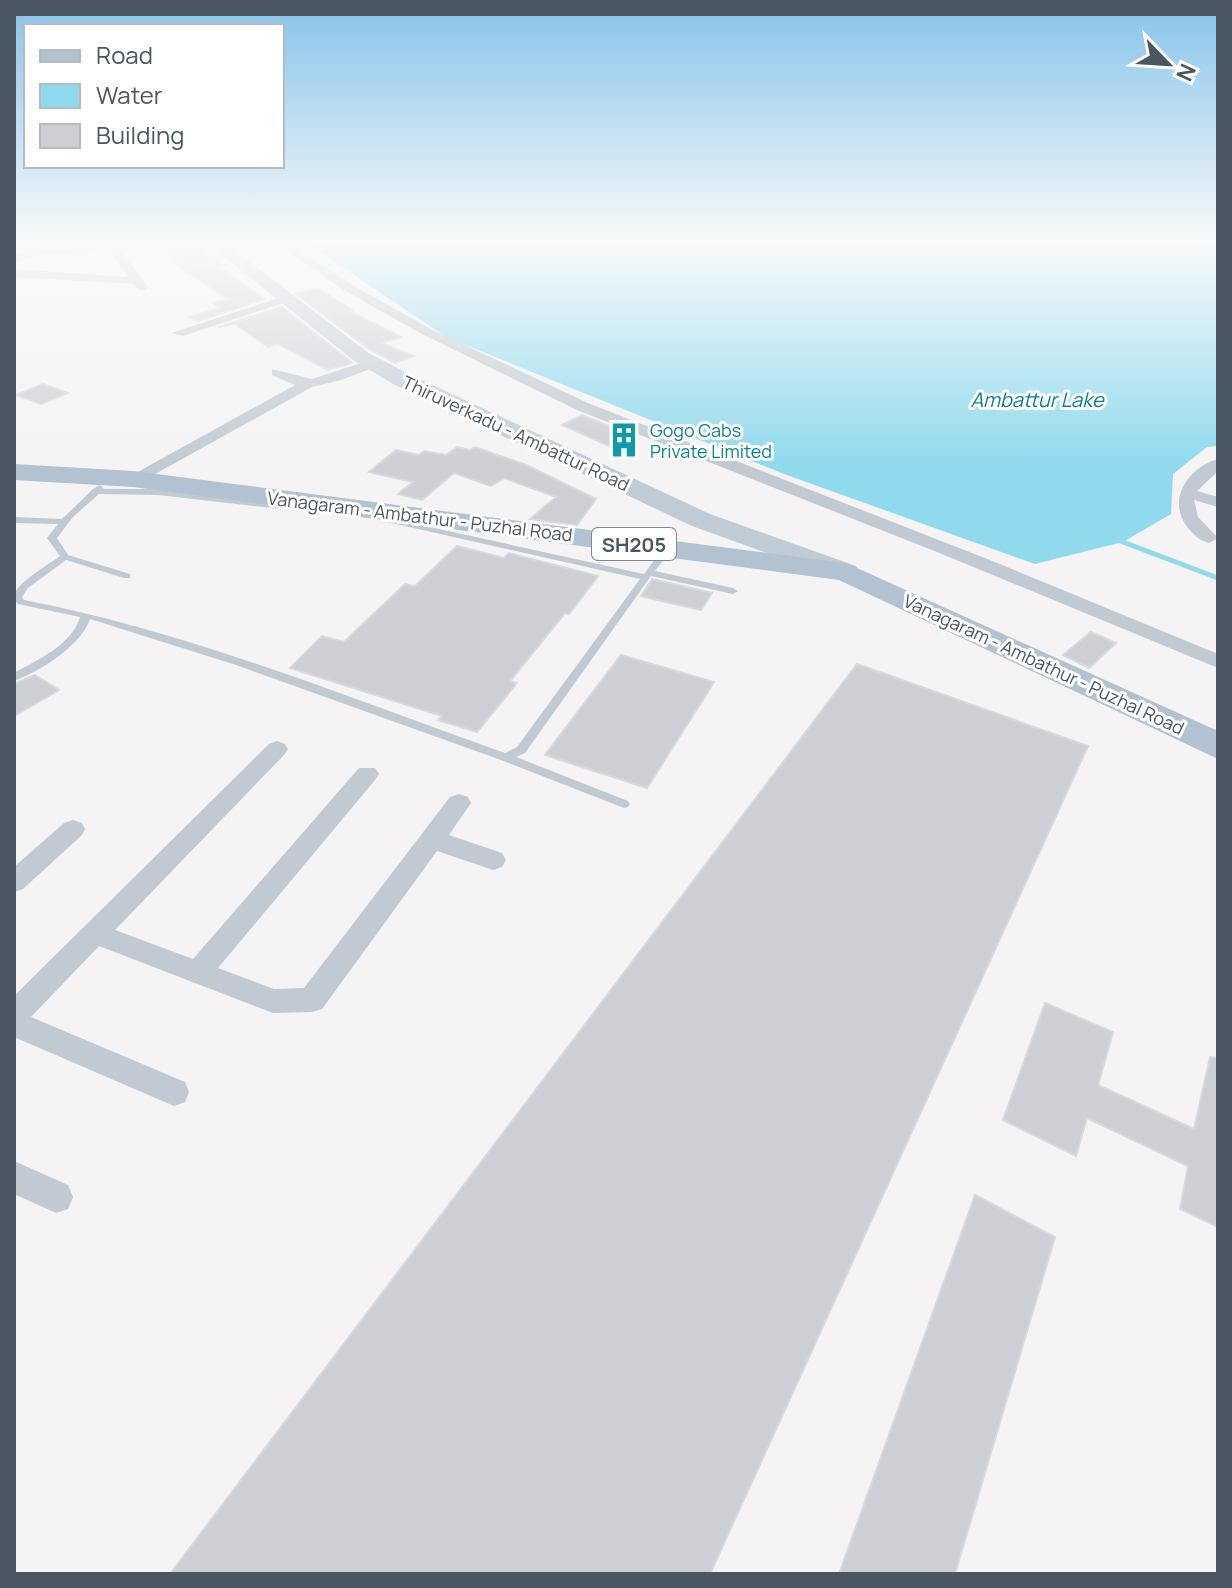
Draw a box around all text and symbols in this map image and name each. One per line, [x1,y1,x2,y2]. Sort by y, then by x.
legend [24,24,284,168]
north arrow [1128,24,1208,104]
text: Road [96,38,153,71]
text: N [1169,59,1203,86]
text: Water [96,78,163,111]
text: Building [96,118,184,151]
street label: Thiruverkadu - Ambattur Road [399,370,633,496]
water label: Ambattur Lake [970,386,1105,413]
place label: Gogo Cabs Private Limited [650,418,772,463]
building icon: Gogo Cabs Private Limited [605,421,643,459]
street label: Vanagaram - Ambathur - Puzhal Road [266,485,574,547]
road number: SH205 [592,528,676,560]
street label: Vanagaram - Ambathur - Puzhal Road [900,588,1188,740]

